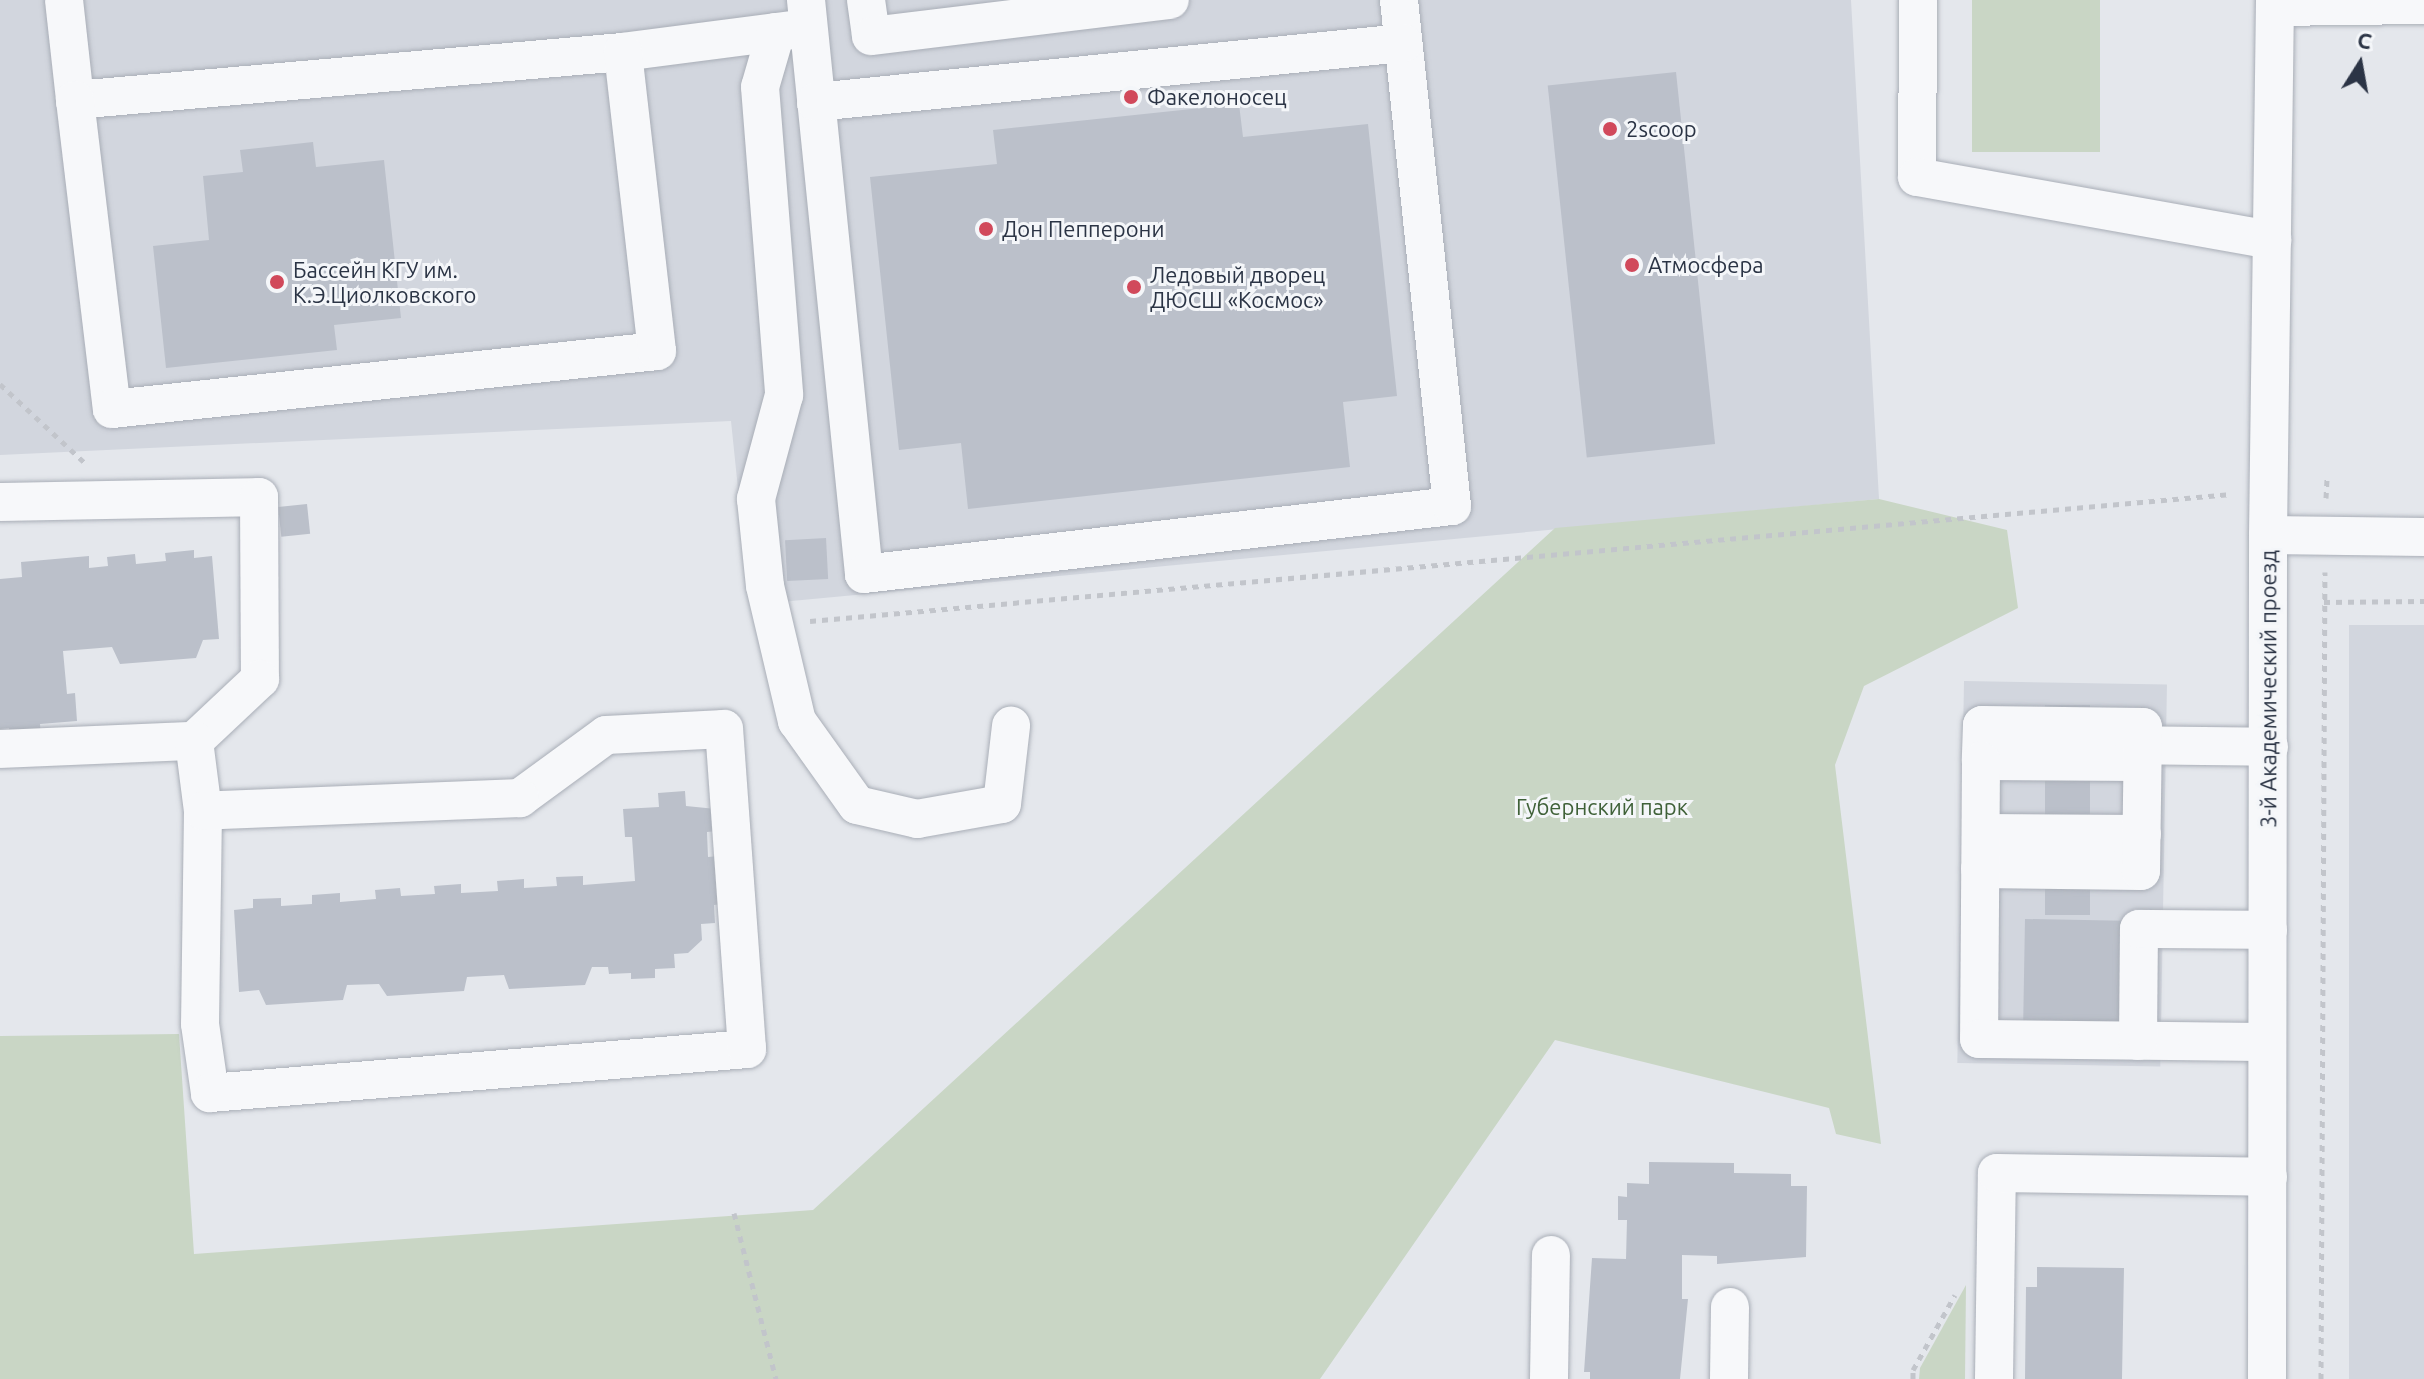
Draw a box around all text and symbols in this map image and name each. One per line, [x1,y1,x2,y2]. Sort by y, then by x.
north arrow [2320,24,2400,104]
text: С [2355,26,2374,54]
place label: Факелоносец [1147,84,1287,110]
marker: Факелоносец [1122,88,1140,106]
place label: 2scoop [1626,116,1697,142]
marker: 2scoop [1601,120,1619,138]
place label: Дон Пепперони [1002,216,1164,242]
marker: Дон Пепперони [977,220,995,238]
place label: Атмосфера [1648,252,1764,278]
place label: Бассейн КГУ им. К.Э.Циолковского [293,256,476,308]
marker: Атмосфера [1623,256,1641,274]
place label: Ледовый дворец ДЮСШ «Космос» [1150,261,1325,312]
marker: Бассейн КГУ им. К.Э.Циолковского [268,273,286,291]
marker: Ледовый дворец ДЮСШ «Космос» [1125,278,1143,296]
street label: 3-й Академический проезд [2255,550,2281,828]
park label: Губернский парк [1516,794,1688,820]

